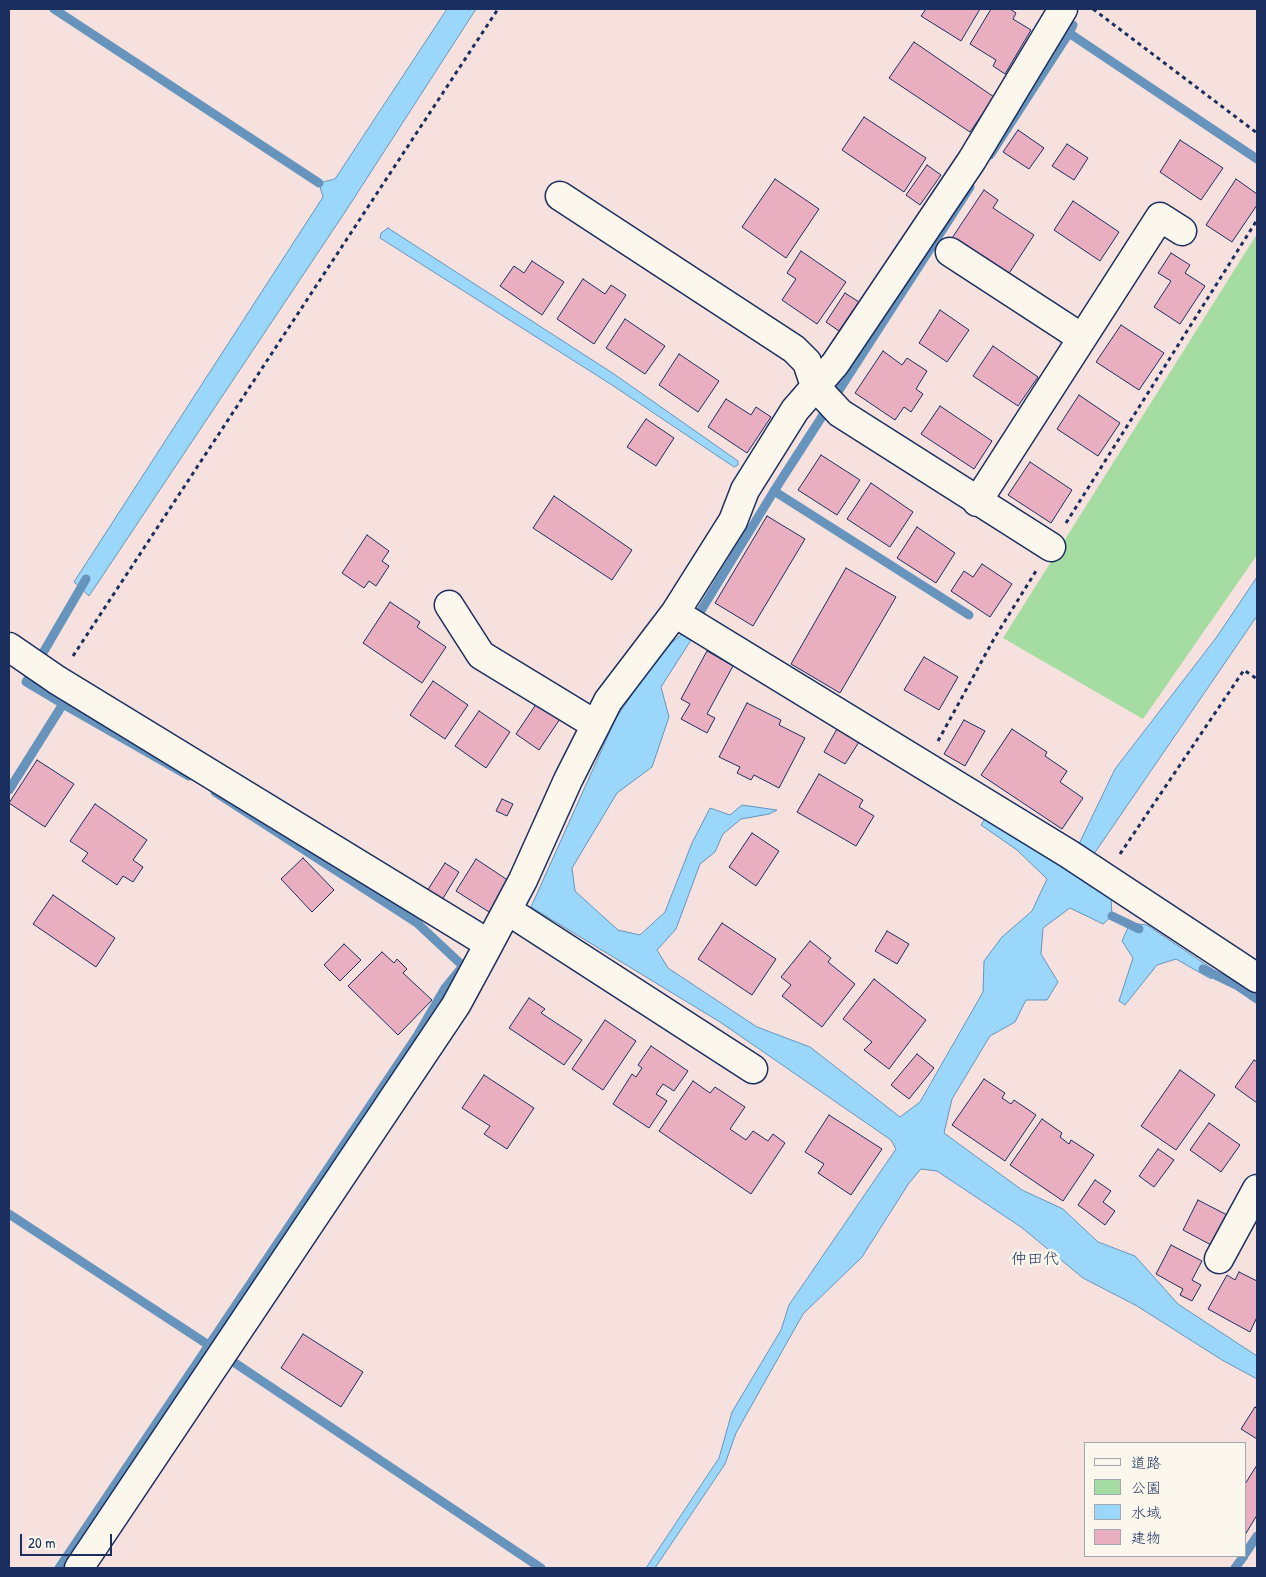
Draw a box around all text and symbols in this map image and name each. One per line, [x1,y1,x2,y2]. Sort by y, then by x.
district label: 仲田代 [1011,1250,1059,1270]
legend [1084,1442,1246,1557]
text: 道路 [1131,1452,1161,1473]
text: 公園 [1131,1477,1161,1498]
text: 水域 [1131,1502,1161,1523]
scale bar [22,1524,115,1556]
text: 建物 [1131,1527,1161,1548]
text: 20 m [28,1532,55,1553]

